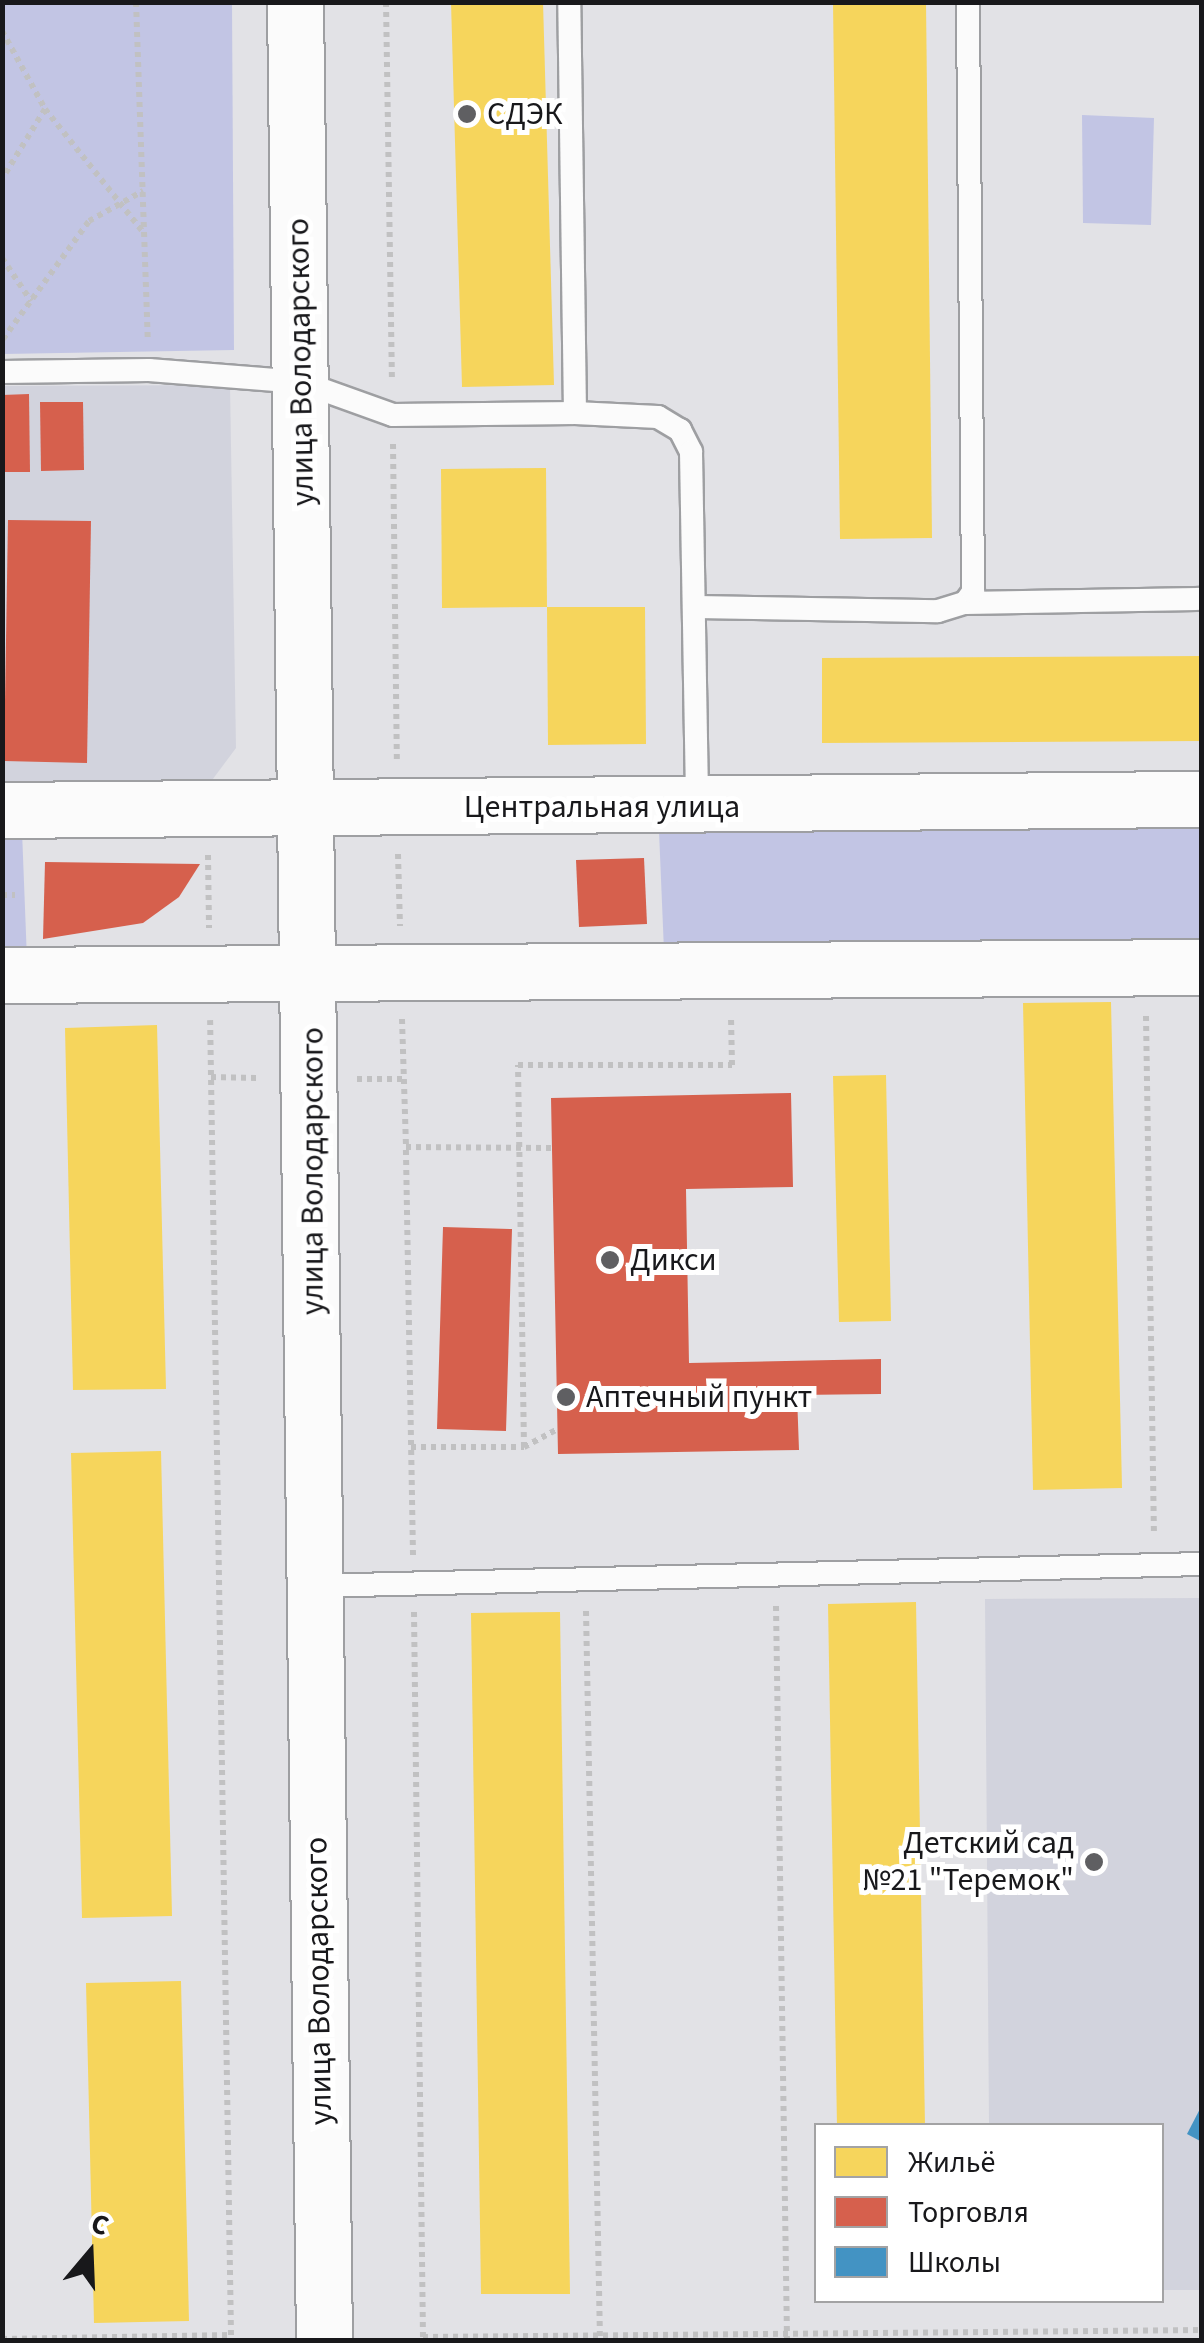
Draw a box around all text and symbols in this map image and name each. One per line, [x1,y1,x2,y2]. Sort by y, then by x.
place label: СДЭК [487,95,562,133]
marker: СДЭК [456,103,478,125]
street label: улица Володарского [279,218,323,506]
street label: Центральная улица [464,788,740,826]
street label: улица Володарского [294,1027,332,1315]
place label: Дикси [630,1241,717,1279]
marker: Дикси [599,1249,621,1271]
place label: Аптечный пункт [586,1378,812,1416]
marker: Аптечный пункт [555,1386,577,1408]
place label: Детский сад №21 "Теремок" [862,1825,1074,1900]
street label: улица Володарского [297,1837,341,2125]
marker: Детский сад №21 "Теремок" [1083,1851,1105,1873]
legend [814,2123,1164,2303]
text: Жильё [908,2141,995,2184]
text: Торговля [908,2191,1029,2234]
north arrow [40,2203,140,2303]
text: С [86,2203,114,2246]
text: Школы [908,2241,1001,2284]

